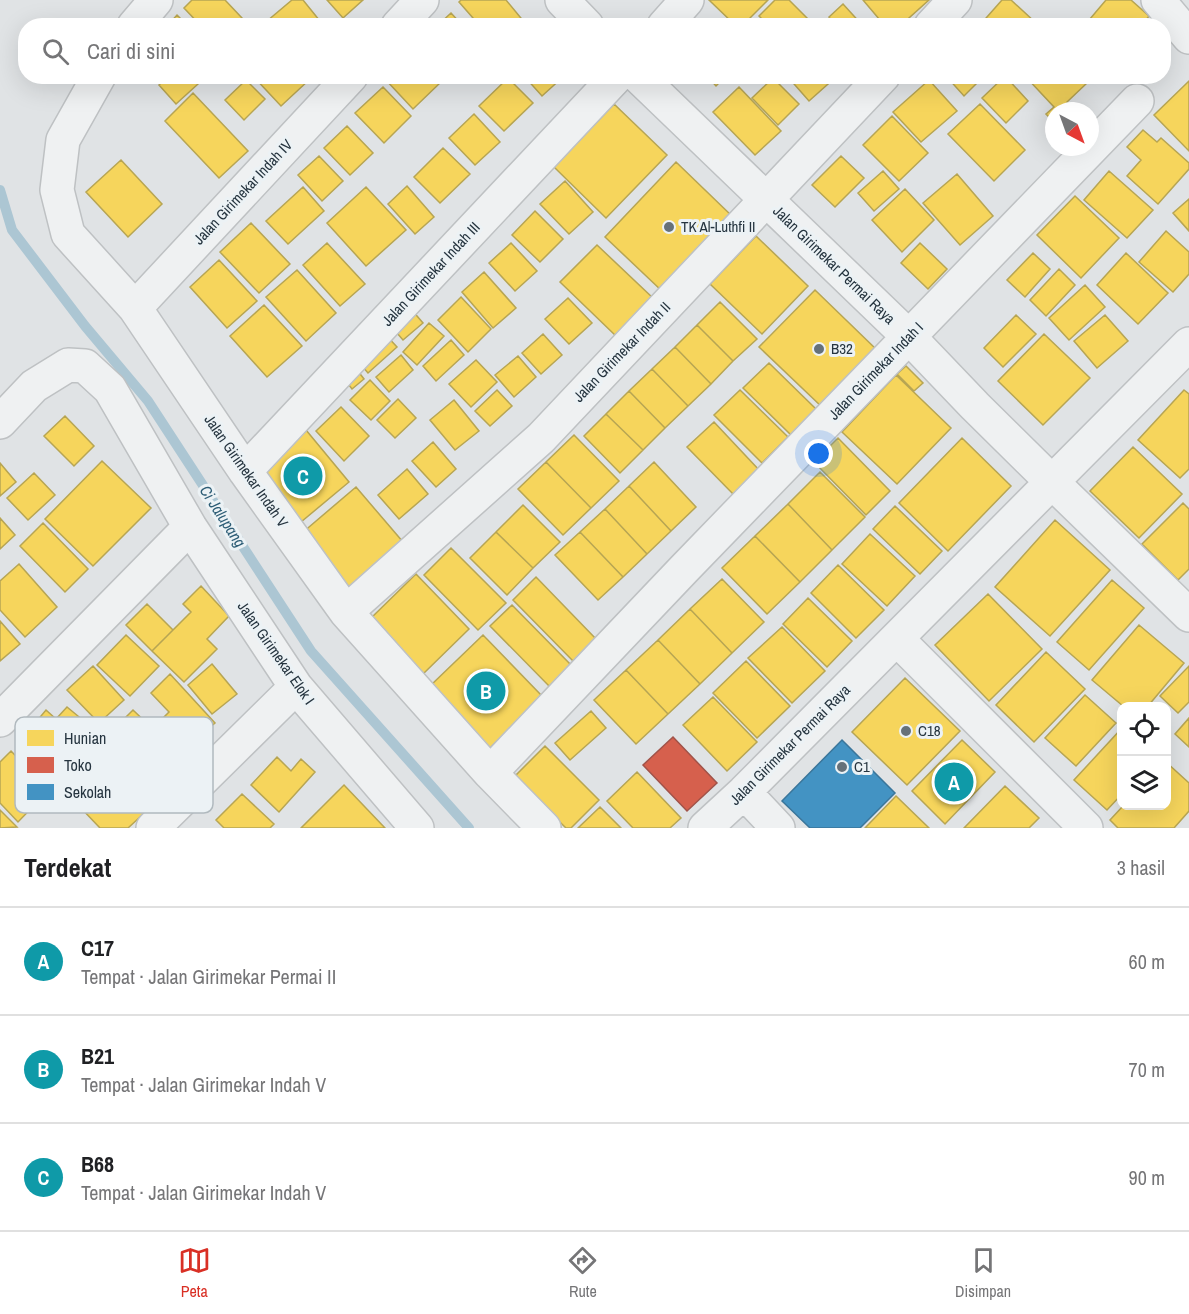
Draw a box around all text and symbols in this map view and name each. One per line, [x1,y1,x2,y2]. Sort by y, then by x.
search box [18,18,1171,84]
icon: search [39,35,72,68]
text: Cari di sini [87,36,175,66]
north arrow [1045,102,1099,156]
street label: Jalan Girimekar Indah IV [188,134,297,249]
street label: Jalan Girimekar Permai Raya [769,201,900,329]
place label: TK Al-Luthfi II [681,216,756,237]
street label: Jalan Girimekar Indah III [377,217,484,330]
marker: TK Al-Luthfi II [662,220,676,234]
street label: Jalan Girimekar Indah II [568,297,675,406]
street label: Jalan Girimekar Indah I [823,317,928,424]
place label: B32 [831,338,853,359]
marker: B32 [812,342,826,356]
street label: Jalan Girimekar Indah V [200,410,294,532]
your location [804,439,833,468]
pin: C [284,454,322,498]
water label: Ci Jalupang [195,481,251,551]
street label: Jalan Girimekar Elok I [233,597,320,709]
pin: B [466,668,506,714]
street label: Jalan Girimekar Permai Raya [725,680,855,810]
map controls [1117,702,1171,810]
button: locate [1117,702,1171,756]
legend [15,717,213,813]
place label: C18 [918,720,941,741]
marker: C18 [899,724,913,738]
text: Hunian [64,727,106,749]
text: Toko [64,754,92,776]
place label: C1 [854,756,870,777]
button: layers [1117,756,1171,810]
marker: C1 [835,760,849,774]
pin: A [934,760,974,804]
text: Sekolah [64,781,111,803]
text: Terdekat [24,850,111,885]
text: 3 hasil [1117,854,1165,881]
text: C17 [81,933,114,963]
text: A [38,948,49,975]
text: 60 m [1129,948,1165,975]
text: Tempat · Jalan Girimekar Permai II [81,963,336,990]
text: B21 [81,1041,114,1071]
text: B [38,1056,49,1083]
text: 70 m [1129,1056,1165,1083]
text: Tempat · Jalan Girimekar Indah V [81,1071,326,1098]
text: B68 [81,1149,114,1179]
text: C [38,1164,49,1191]
text: 90 m [1129,1164,1165,1191]
text: Tempat · Jalan Girimekar Indah V [81,1179,326,1206]
tab: Peta [178,1244,211,1302]
tab: Rute [566,1244,599,1302]
tab: Disimpan [955,1244,1011,1302]

